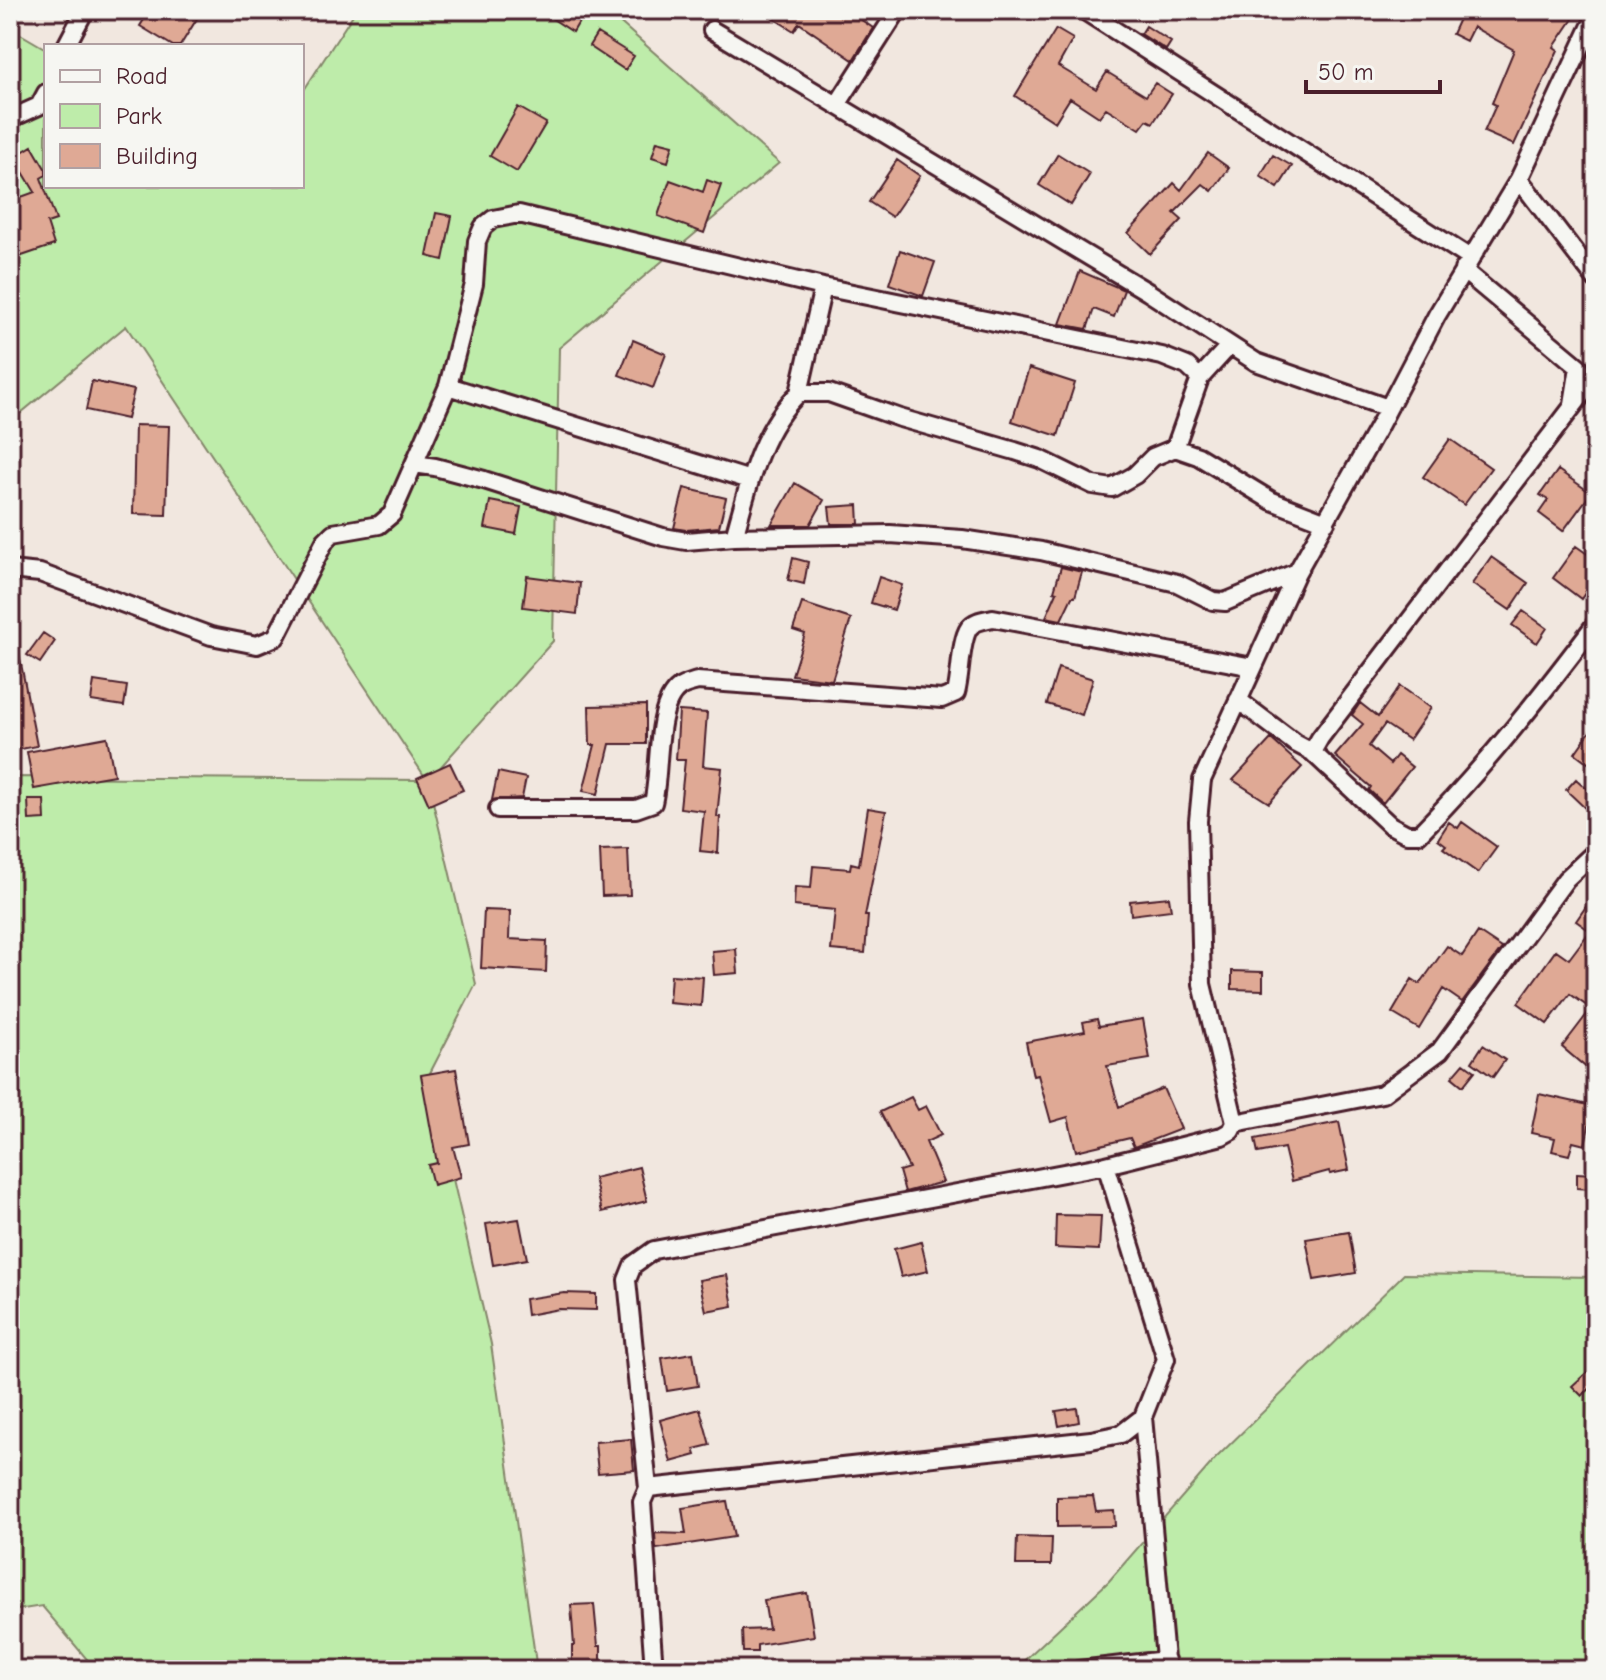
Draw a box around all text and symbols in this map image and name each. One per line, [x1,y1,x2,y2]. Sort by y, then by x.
legend [44,44,304,188]
scale bar [1306,44,1440,94]
text: 50 m [1318,58,1374,86]
text: Road [116,62,168,90]
text: Park [116,102,162,130]
text: Building [116,142,198,170]

